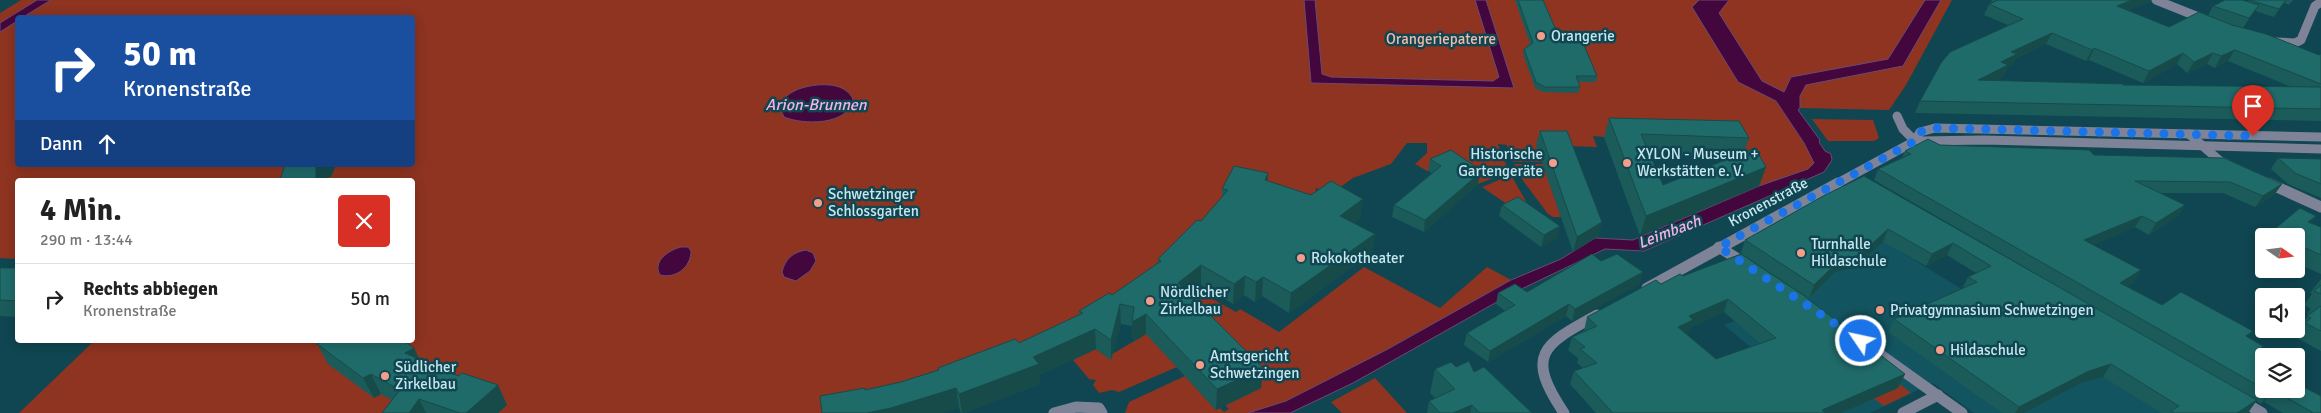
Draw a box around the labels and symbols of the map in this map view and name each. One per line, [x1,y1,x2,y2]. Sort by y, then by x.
place label: Orangerie [1551,27,1615,45]
park label: Orangeriepaterre [1386,30,1496,48]
marker: Orangerie [1535,30,1547,42]
pin [2232,85,2274,136]
water label: Arion-Brunnen [765,95,868,115]
place label: Historische Gartengeräte [1458,145,1543,180]
place label: XYLON - Museum + Werkstätten e. V. [1637,145,1759,180]
marker: Historische Gartengeräte [1547,157,1559,169]
marker: XYLON - Museum + Werkstätten e. V. [1621,157,1633,169]
street label: Kronenstraße [1725,173,1811,231]
place label: Schwetzinger Schlossgarten [828,185,919,220]
marker: Schwetzinger Schlossgarten [812,197,824,209]
water label: Leimbach [1635,210,1705,253]
north arrow [2255,228,2305,278]
place label: Turnhalle Hildaschule [1811,235,1887,270]
marker: Turnhalle Hildaschule [1795,247,1807,259]
place label: Rokokotheater [1311,249,1405,267]
marker: Rokokotheater [1295,252,1307,264]
place label: Nördlicher Zirkelbau [1160,283,1228,318]
marker: Nördlicher Zirkelbau [1144,295,1156,307]
place label: Privatgymnasium Schwetzingen [1890,301,2094,319]
marker: Privatgymnasium Schwetzingen [1874,304,1886,316]
position arrow [1834,314,1886,366]
place label: Hildaschule [1950,341,2026,359]
marker: Hildaschule [1934,344,1946,356]
place label: Amtsgericht Schwetzingen [1210,347,1300,382]
place label: Südlicher Zirkelbau [395,358,457,393]
marker: Amtsgericht Schwetzingen [1194,359,1206,371]
marker: Südlicher Zirkelbau [379,370,391,382]

